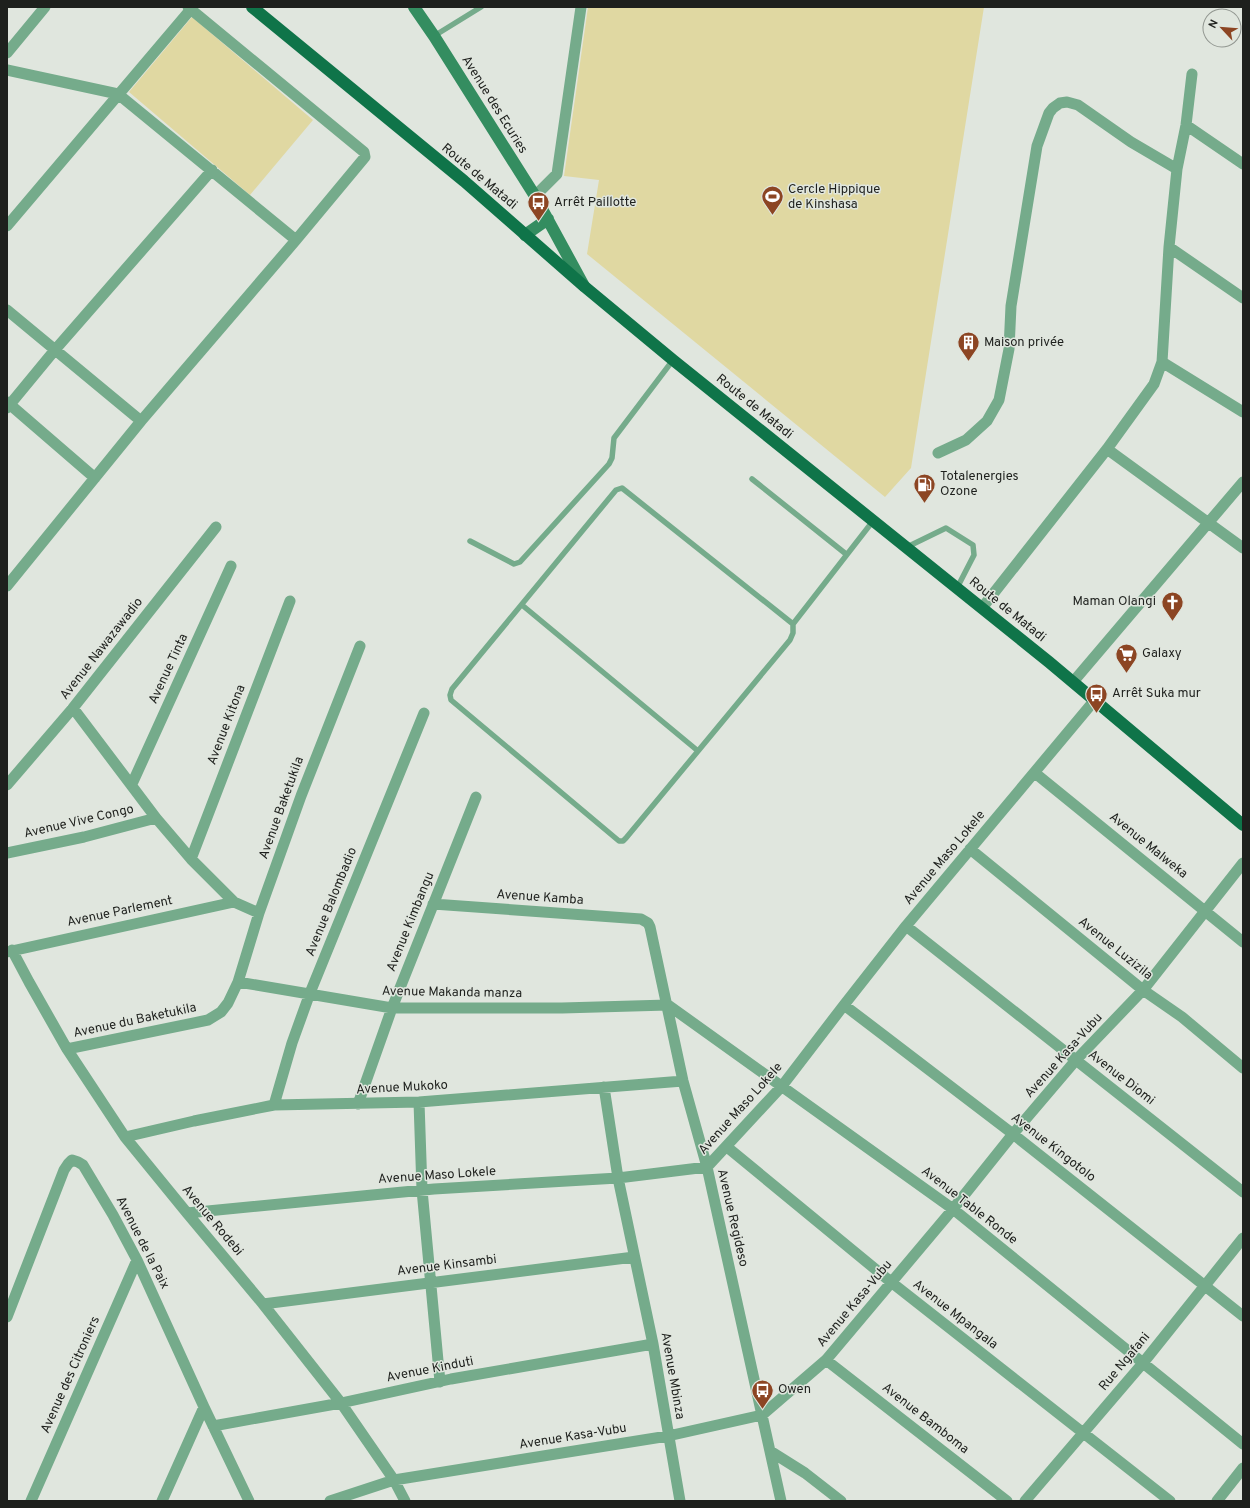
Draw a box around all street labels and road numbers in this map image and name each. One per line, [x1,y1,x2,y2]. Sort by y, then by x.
street label: Avenue des Ecuries [457,53,531,157]
street label: Route de Matadi [438,141,520,213]
street label: Route de Matadi [712,371,796,443]
street label: Route de Matadi [965,574,1049,646]
street label: Avenue Nawazawadio [57,595,147,703]
street label: Avenue Tinta [146,631,192,707]
street label: Avenue Kitona [204,683,250,767]
street label: Avenue Baketukila [256,755,308,861]
street label: Avenue Vive Congo [23,802,135,842]
street label: Avenue Maso Lokele [901,808,989,908]
street label: Avenue Malweka [1106,809,1190,883]
street label: Avenue Balombadio [303,845,361,959]
street label: Avenue Kimbangu [384,870,438,974]
street label: Avenue Kamba [496,887,584,909]
street label: Avenue Parlement [66,893,174,931]
street label: Avenue Luzizila [1075,914,1155,984]
street label: Avenue Makanda manza [382,984,522,1002]
street label: Avenue du Baketukila [72,1000,198,1042]
street label: Avenue Kasa-Vubu [1022,1010,1106,1102]
street label: Avenue Diomi [1084,1047,1158,1109]
street label: Avenue Maso Lokele [696,1060,786,1158]
street label: Avenue Mukoko [356,1078,448,1098]
street label: Avenue Kingotolo [1007,1110,1099,1186]
street label: Avenue Table Ronde [918,1163,1020,1249]
street label: Avenue Maso Lokele [378,1164,496,1188]
street label: Avenue Regideso [713,1167,751,1269]
street label: Avenue Rodebi [178,1182,246,1260]
street label: Avenue de la Paix [112,1194,172,1292]
street label: Avenue Kinsambi [396,1252,498,1280]
street label: Avenue Kasa-Vubu [814,1257,896,1351]
street label: Avenue Mpangala [909,1277,1001,1353]
street label: Avenue des Citroniers [38,1314,104,1436]
street label: Rue Ngafani [1096,1330,1154,1394]
street label: Avenue Mbinza [656,1331,688,1421]
street label: Avenue Kinduti [385,1354,475,1386]
street label: Avenue Bamboma [878,1380,972,1458]
street label: Avenue Kasa-Vubu [518,1421,628,1453]

